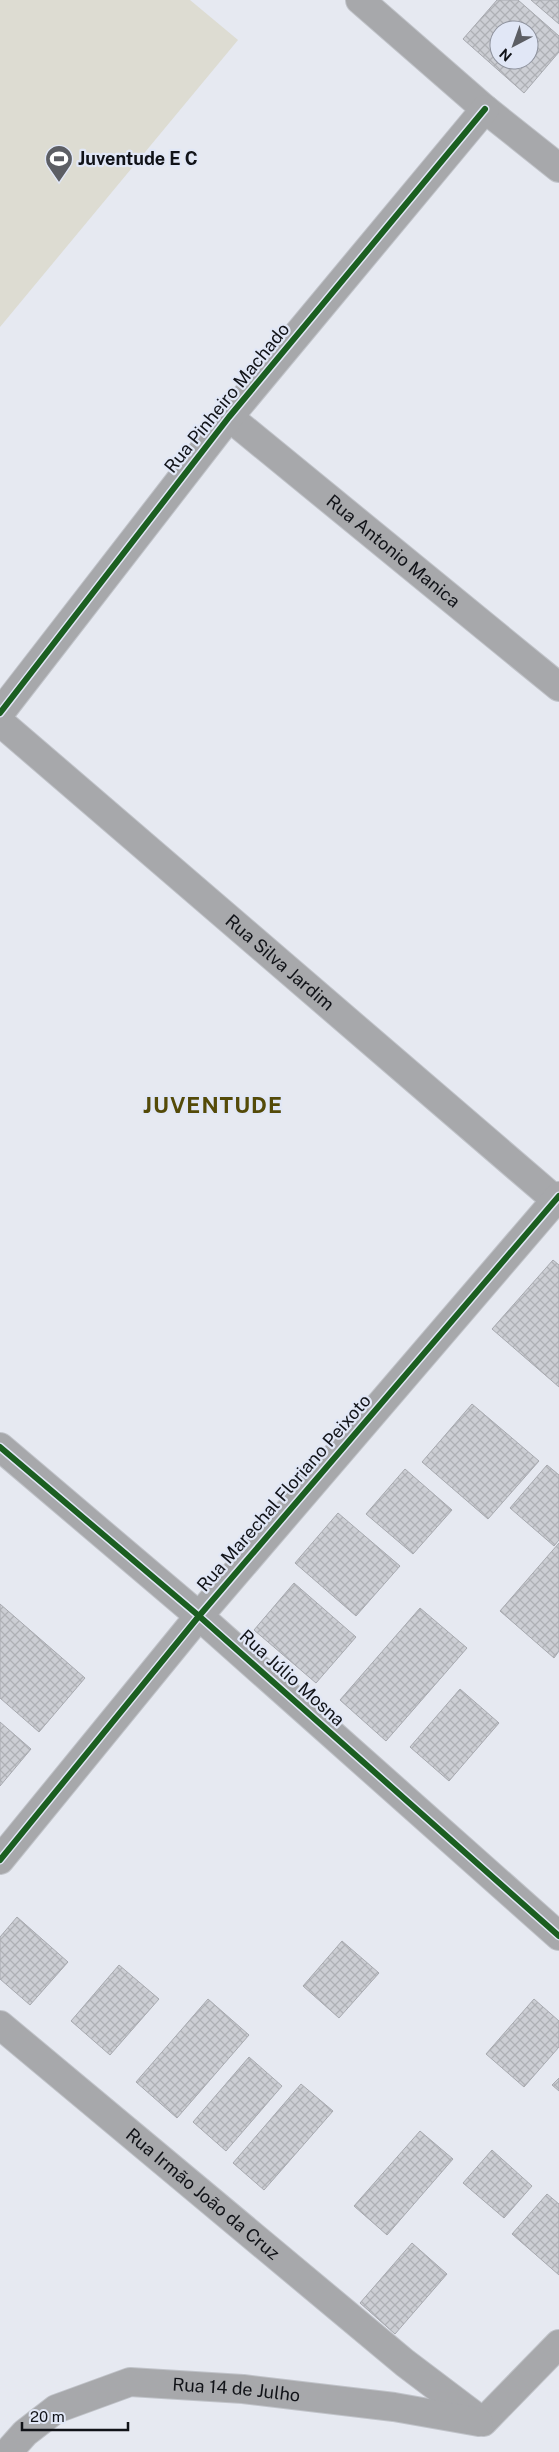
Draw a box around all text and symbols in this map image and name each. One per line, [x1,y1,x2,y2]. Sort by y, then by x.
north arrow [489,20,539,70]
text: N [496,45,515,64]
sports icon: Juventude E C [44,144,74,183]
place label: Juventude E C [78,148,198,169]
street label: Rua Pinheiro Machado [160,319,293,477]
street label: Rua Antonio Manica [322,490,464,612]
street label: Rua Silva Jardim [221,910,339,1015]
district label: JUVENTUDE [143,1092,283,1118]
street label: Rua Marechal Floriano Peixoto [192,1390,375,1595]
street label: Rua Júlio Mosna [236,1625,349,1730]
street label: Rua Irmão João da Cruz [122,2124,284,2264]
street label: Rua 14 de Julho [172,2374,301,2406]
scale bar [22,2400,129,2432]
text: 20 m [30,2408,65,2425]

